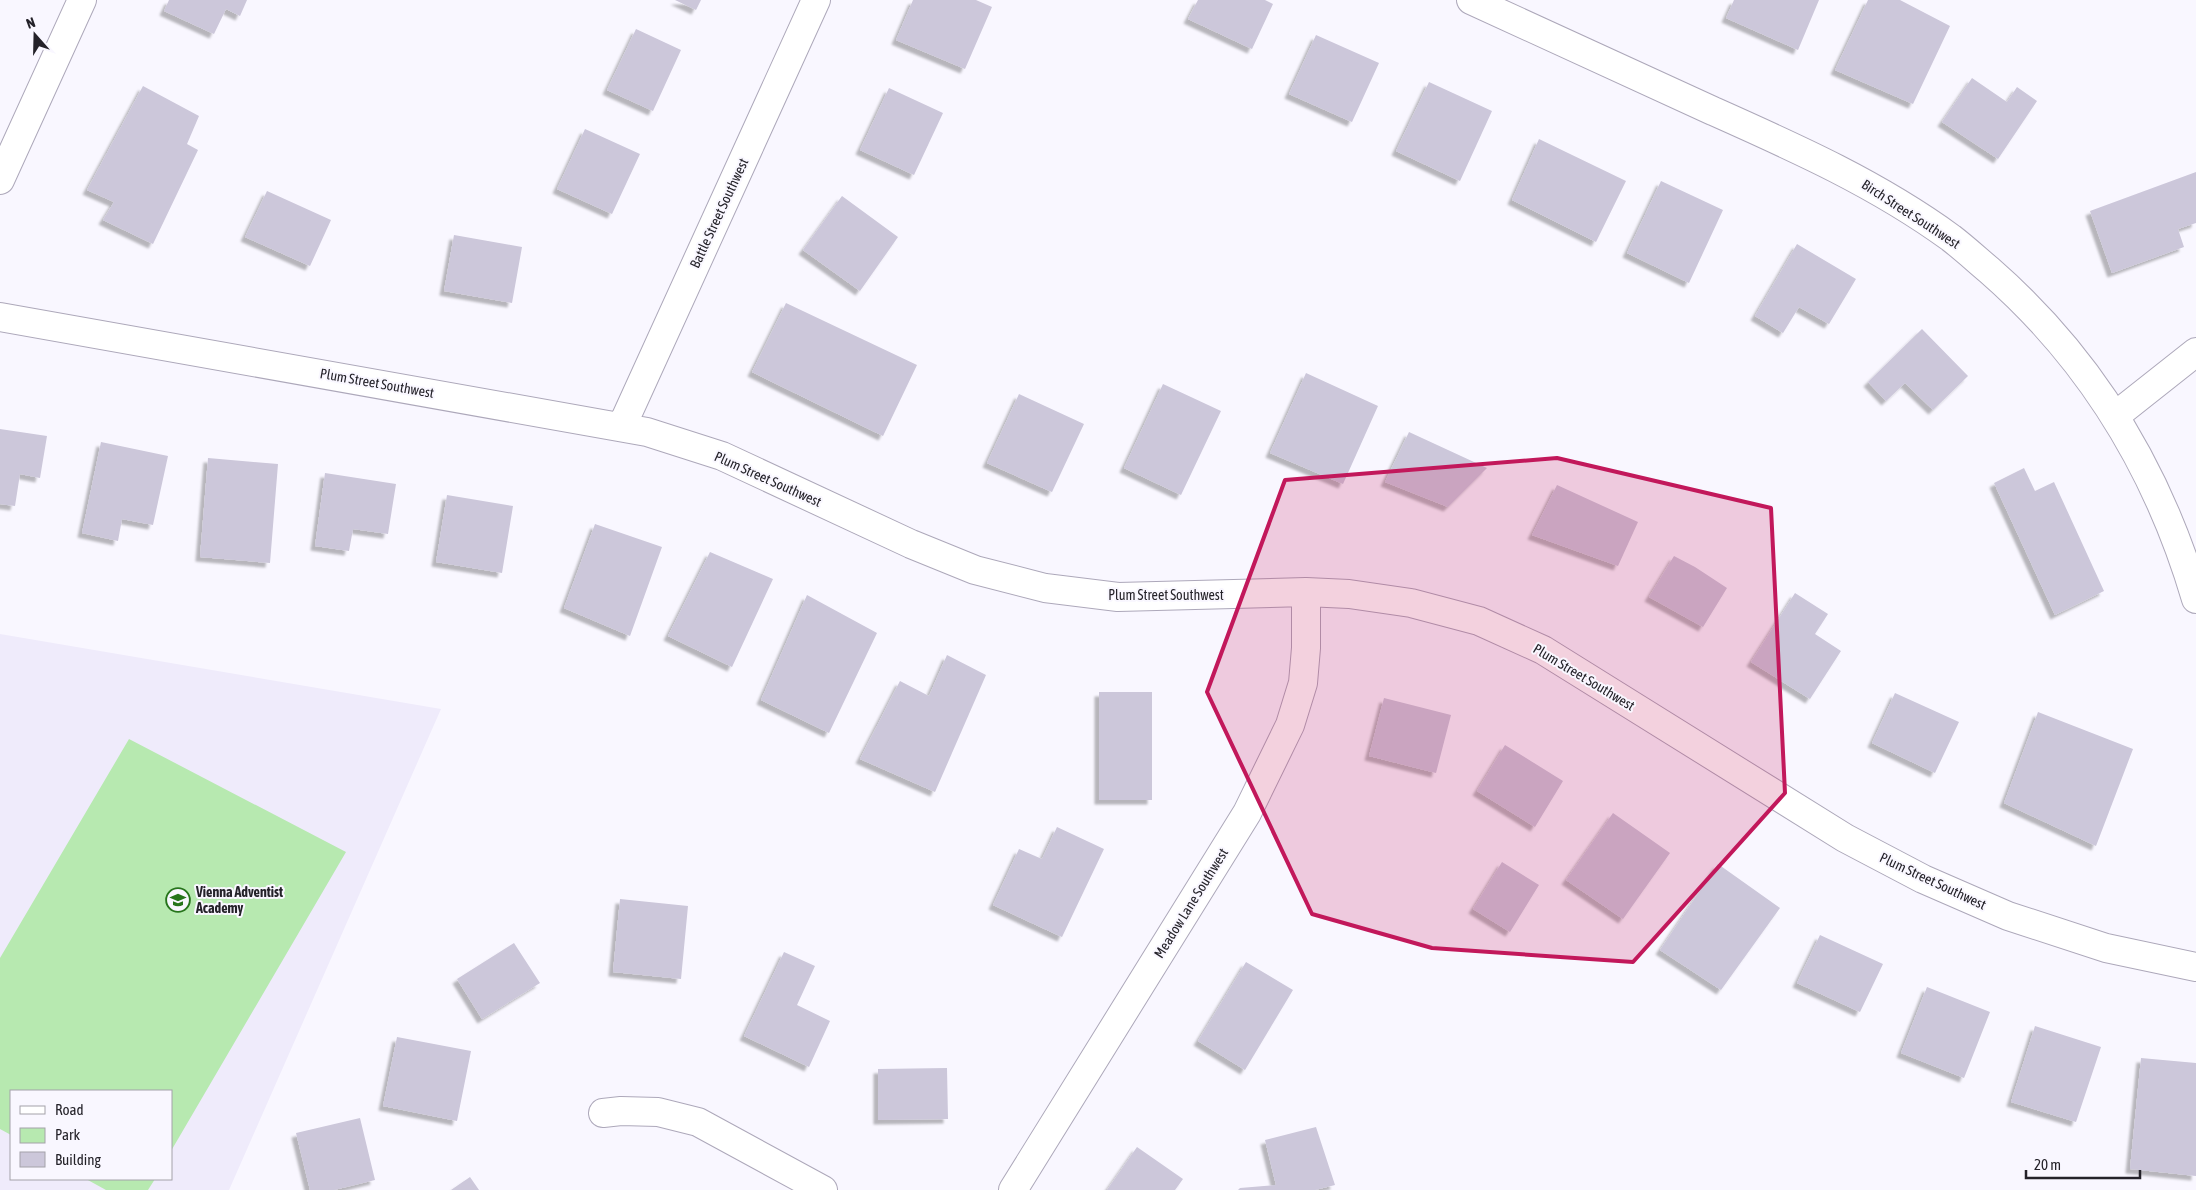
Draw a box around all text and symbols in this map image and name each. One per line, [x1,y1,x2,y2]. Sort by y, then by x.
north arrow [10,10,60,60]
text: N [24,14,37,32]
street label: Battle Street Southwest [687,156,751,270]
street label: Birch Street Southwest [1859,176,1963,252]
street label: Plum Street Southwest [319,365,435,401]
street label: Plum Street Southwest [712,448,824,510]
street label: Plum Street Southwest [1108,587,1224,603]
street label: Plum Street Southwest [1530,640,1638,714]
street label: Meadow Lane Southwest [1151,845,1231,961]
street label: Plum Street Southwest [1877,849,1989,913]
place label: Vienna Adventist Academy [195,884,283,916]
school or university icon: Vienna Adventist Academy [165,887,191,913]
legend [10,1090,172,1180]
text: Road [55,1101,84,1118]
text: Park [55,1126,80,1143]
scale bar [2026,1148,2140,1180]
text: Building [55,1151,101,1168]
text: 20 m [2034,1156,2061,1173]

